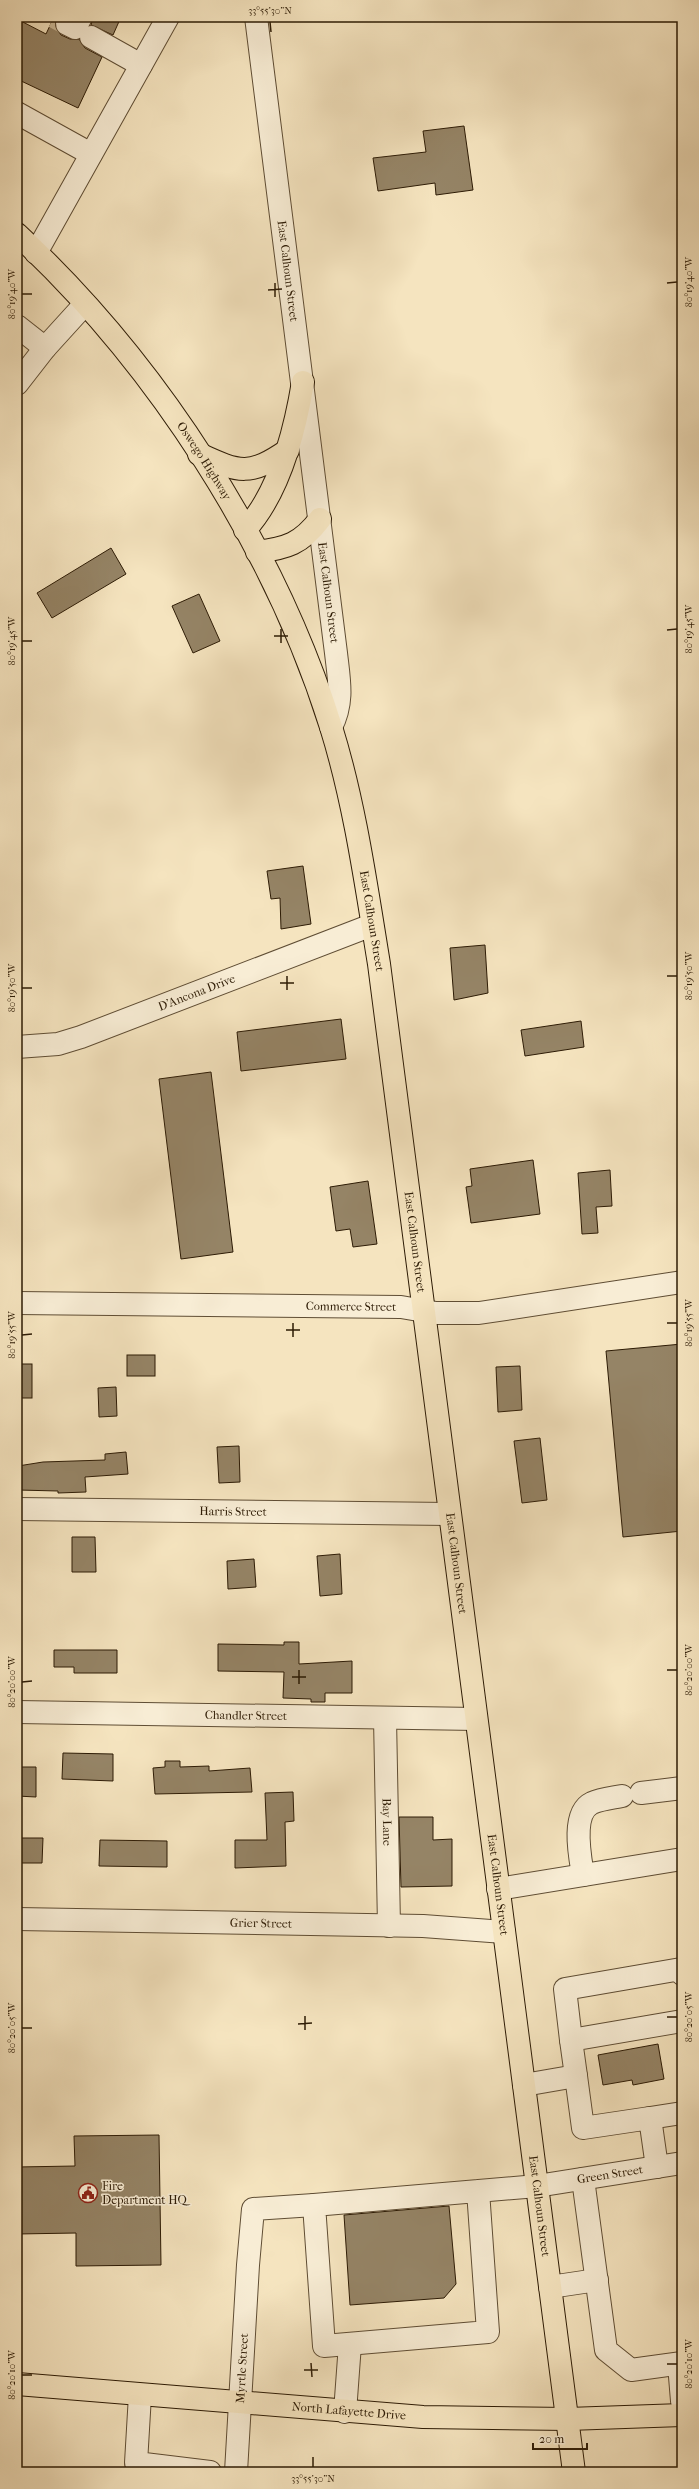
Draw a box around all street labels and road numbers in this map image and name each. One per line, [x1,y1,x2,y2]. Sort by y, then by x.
street label: East Calhoun Street [275,220,301,323]
street label: Oswego Highway [174,419,235,503]
street label: East Calhoun Street [315,541,342,645]
street label: East Calhoun Street [357,869,387,973]
street label: D'Ancona Drive [156,971,237,1014]
street label: East Calhoun Street [401,1191,429,1294]
street label: Commerce Street [306,1299,397,1314]
street label: Harris Street [199,1504,268,1519]
street label: East Calhoun Street [443,1512,470,1615]
street label: Chandler Street [205,1708,288,1723]
street label: Bay Lane [380,1798,394,1846]
street label: East Calhoun Street [485,1833,512,1937]
street label: Grier Street [230,1916,293,1931]
street label: East Calhoun Street [526,2155,553,2258]
street label: Green Street [576,2162,645,2187]
street label: Myrtle Street [233,2332,251,2404]
street label: North Lafayette Drive [291,2399,407,2423]

